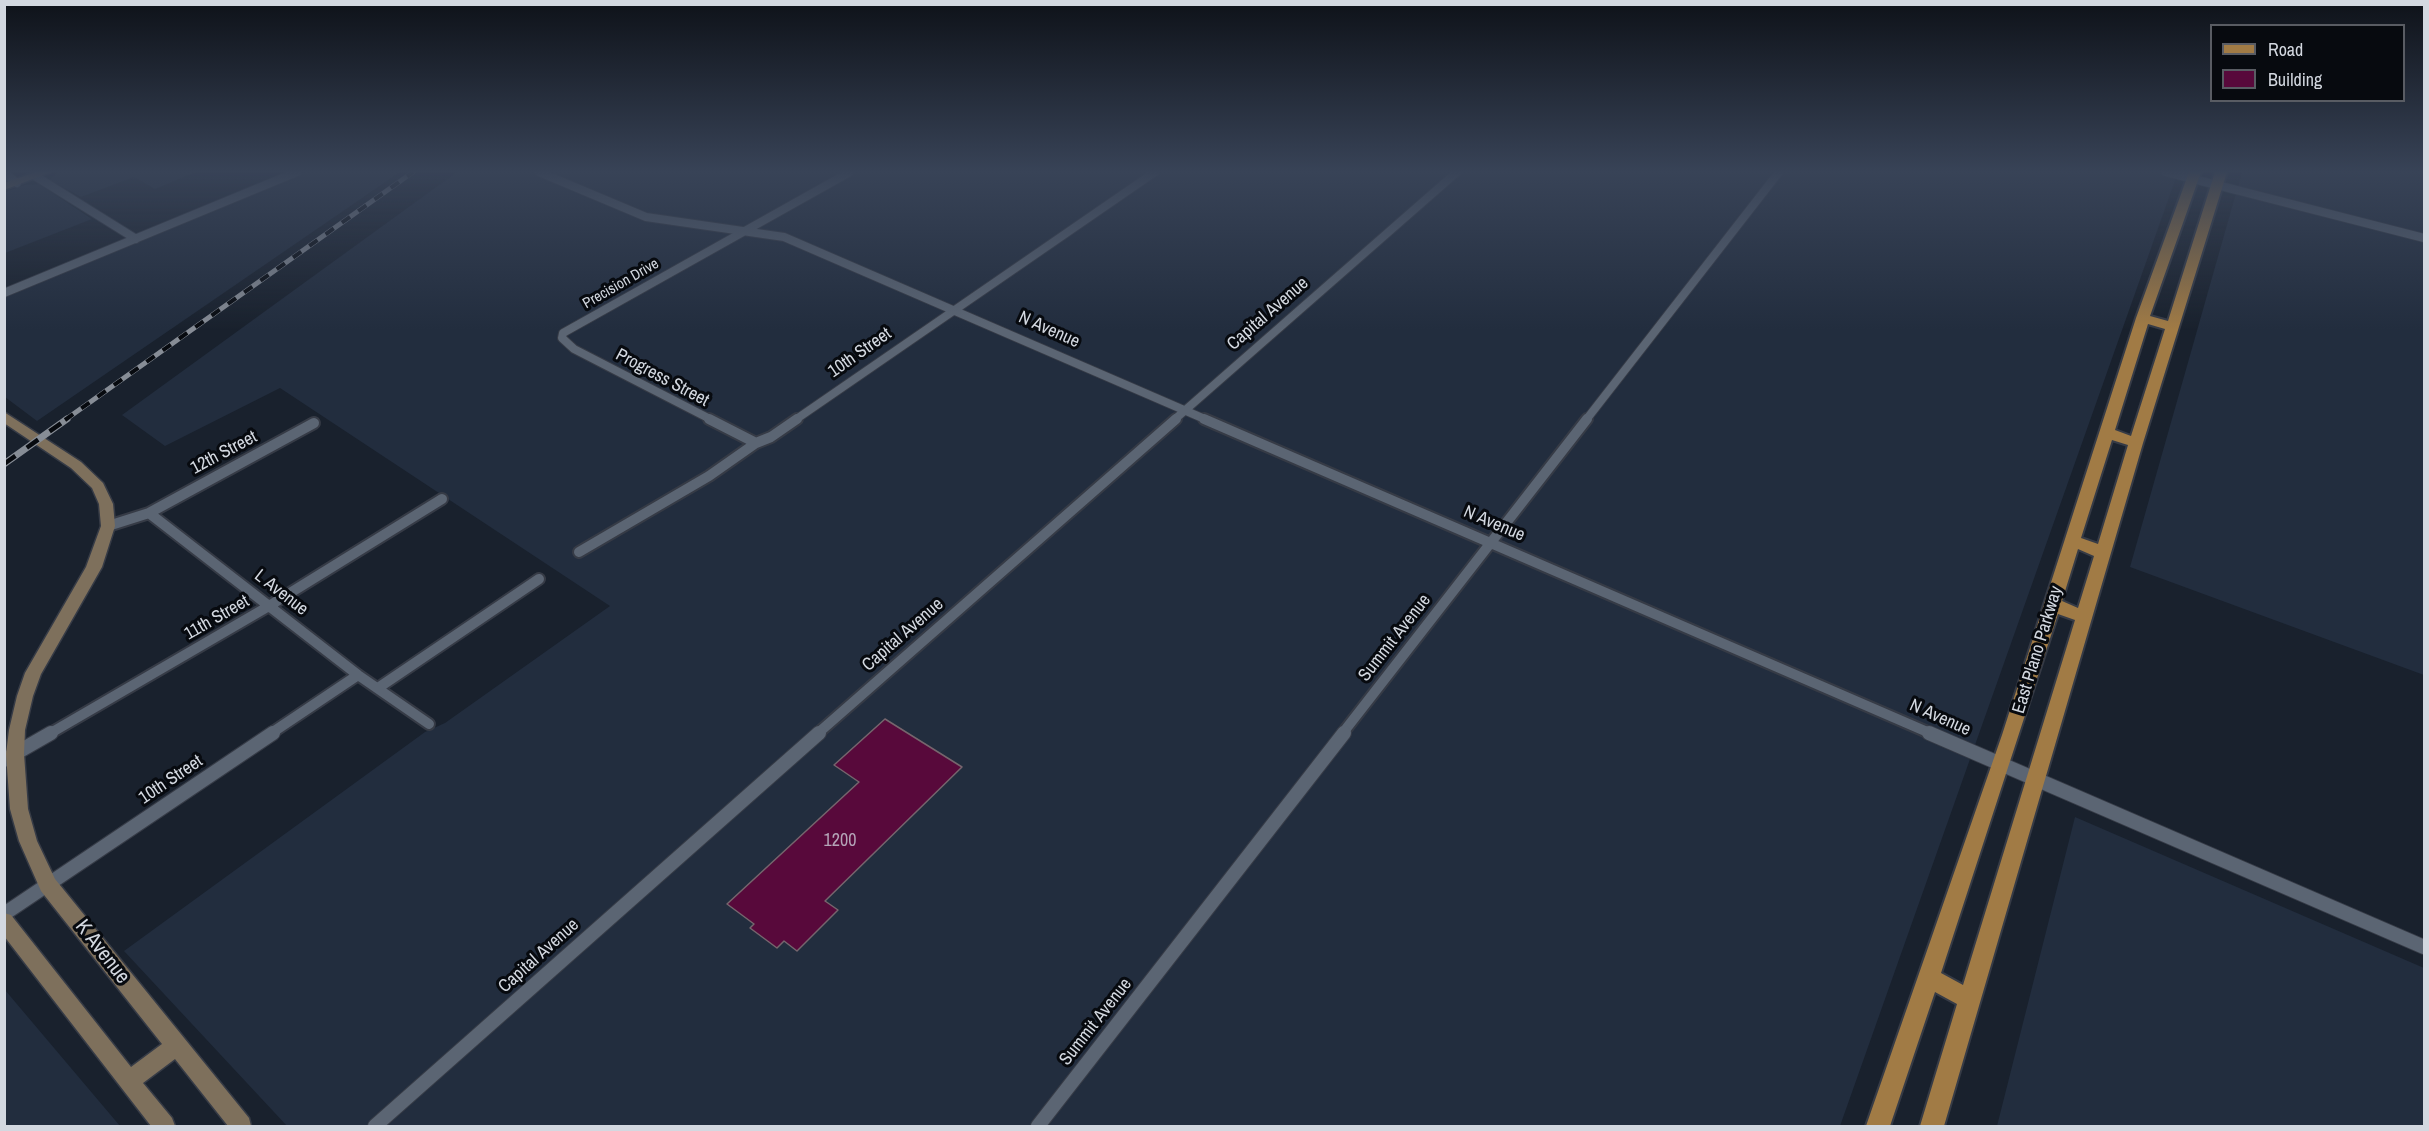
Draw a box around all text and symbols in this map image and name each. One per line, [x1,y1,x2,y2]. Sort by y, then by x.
legend [2210,24,2405,102]
text: Road [2268,37,2303,62]
text: Building [2268,67,2322,92]
street label: Precision Drive [580,255,662,313]
street label: Capital Avenue [1223,273,1313,355]
street label: N Avenue [1015,307,1083,353]
street label: 10th Street [824,323,896,383]
street label: Progress Street [612,344,712,412]
street label: 12th Street [187,427,261,479]
street label: N Avenue [1460,501,1528,547]
street label: L Avenue [250,565,312,621]
street label: East Plano Parkway [2008,584,2068,716]
street label: Summit Avenue [1354,590,1436,686]
street label: 11th Street [181,591,253,645]
street label: Capital Avenue [858,594,948,676]
street label: N Avenue [1906,695,1974,741]
street label: 10th Street [135,751,207,809]
house number: 1200 [824,830,856,852]
street label: Capital Avenue [494,914,584,998]
street label: K Avenue [69,915,135,989]
street label: Summit Avenue [1055,974,1137,1070]

